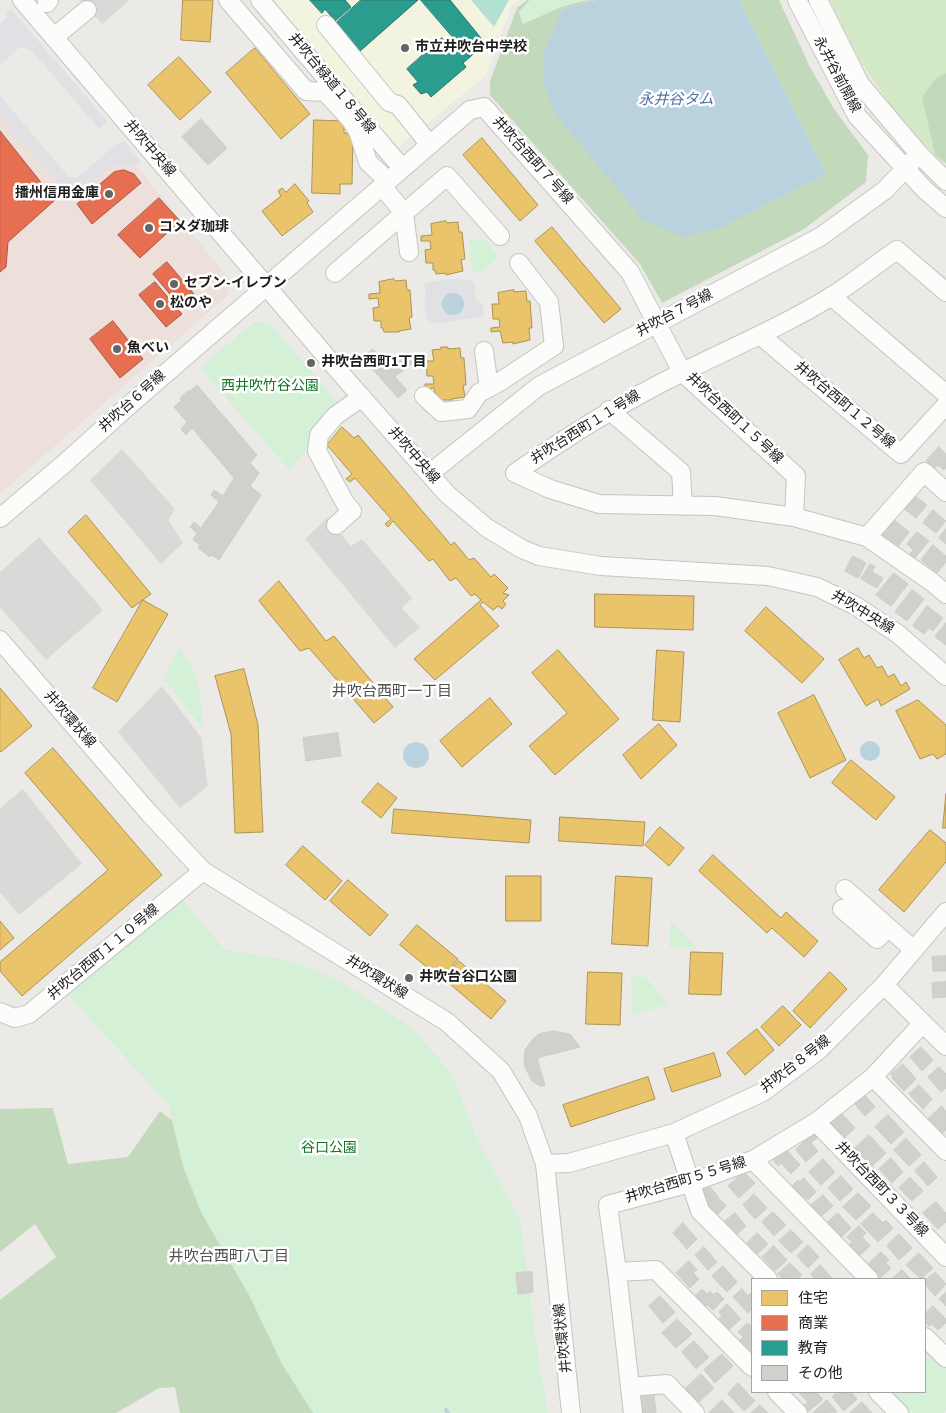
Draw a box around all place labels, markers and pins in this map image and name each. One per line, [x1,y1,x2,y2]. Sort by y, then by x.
place label: 市立井吹台中学校 [415,40,527,56]
marker: 市立井吹台中学校 [399,42,411,54]
place label: 播州信用金庫 [15,186,99,202]
marker: 播州信用金庫 [103,188,115,200]
place label: コメダ珈琲 [159,220,229,236]
marker: コメダ珈琲 [143,222,155,234]
place label: セブン-イレブン [184,276,287,292]
marker: セブン-イレブン [168,278,180,290]
place label: 松のや [170,296,212,312]
marker: 松のや [154,298,166,310]
place label: 魚べい [127,341,169,357]
marker: 魚べい [111,343,123,355]
place label: 井吹台西町1丁目 [321,355,426,371]
marker: 井吹台西町1丁目 [305,357,317,369]
place label: 井吹台谷口公園 [419,970,517,986]
marker: 井吹台谷口公園 [403,972,415,984]

